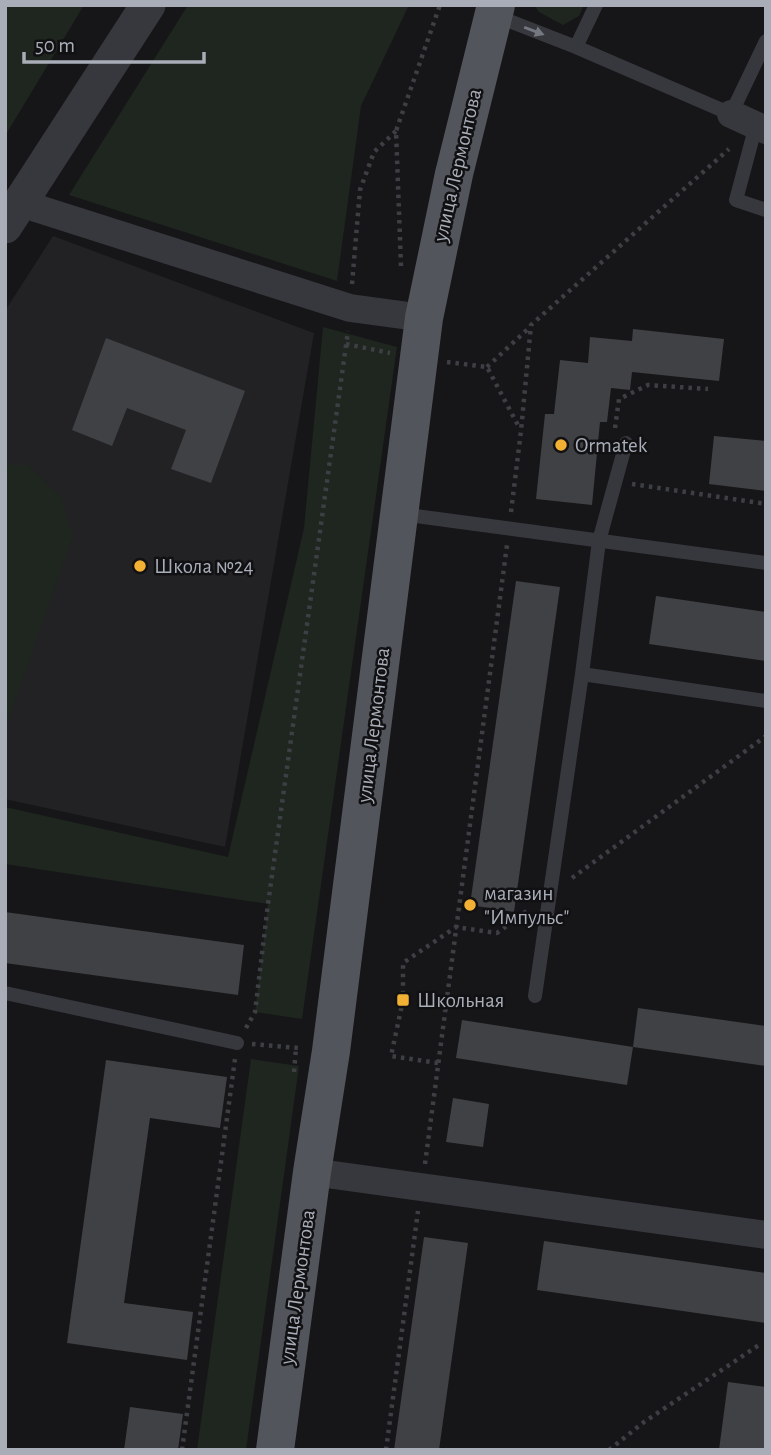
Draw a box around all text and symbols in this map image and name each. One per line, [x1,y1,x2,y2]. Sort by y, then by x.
scale bar [24,21,205,65]
one-way arrow [524,26,545,37]
text: 50 m [35,35,75,56]
street label: улица Лермонтова [429,86,485,245]
place label: Ormatek [575,435,648,456]
marker: Ormatek [553,437,569,453]
place label: Школа №24 [154,556,253,577]
marker: Школа №24 [132,558,148,574]
street label: улица Лермонтова [353,646,393,805]
place label: магазин "Импульс" [484,883,569,928]
marker: магазин "Импульс" [462,897,478,913]
place label: Школьная [417,990,504,1011]
marker: Школьная [395,992,411,1008]
street label: улица Лермонтова [276,1208,319,1367]

